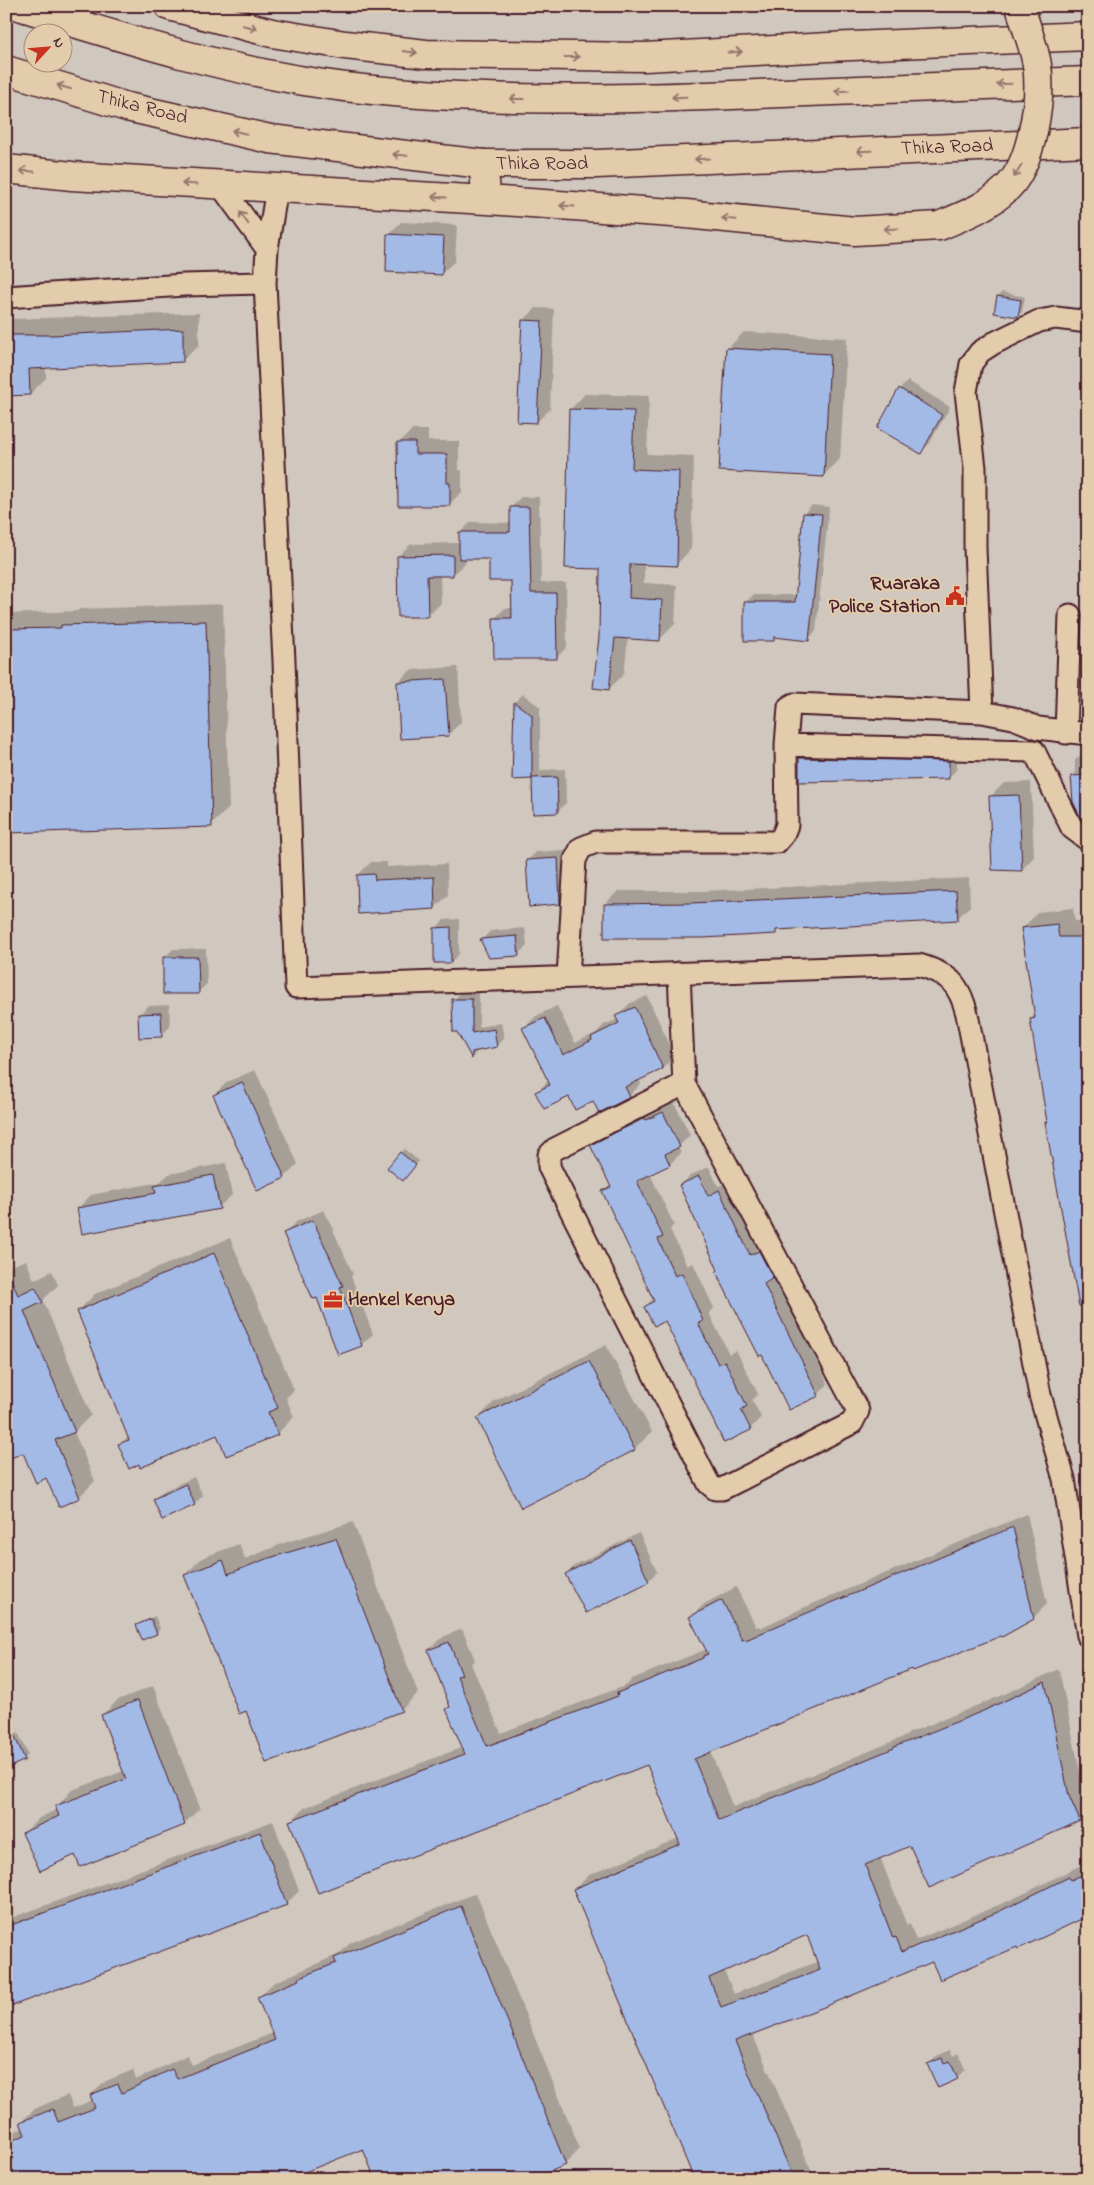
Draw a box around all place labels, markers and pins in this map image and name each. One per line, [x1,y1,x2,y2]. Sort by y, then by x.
place label: Ruaraka Police Station [829,570,940,622]
public building icon: Ruaraka Police Station [944,585,966,607]
place label: Henkel Kenya [348,1286,455,1316]
office icon: Henkel Kenya [322,1289,344,1311]

